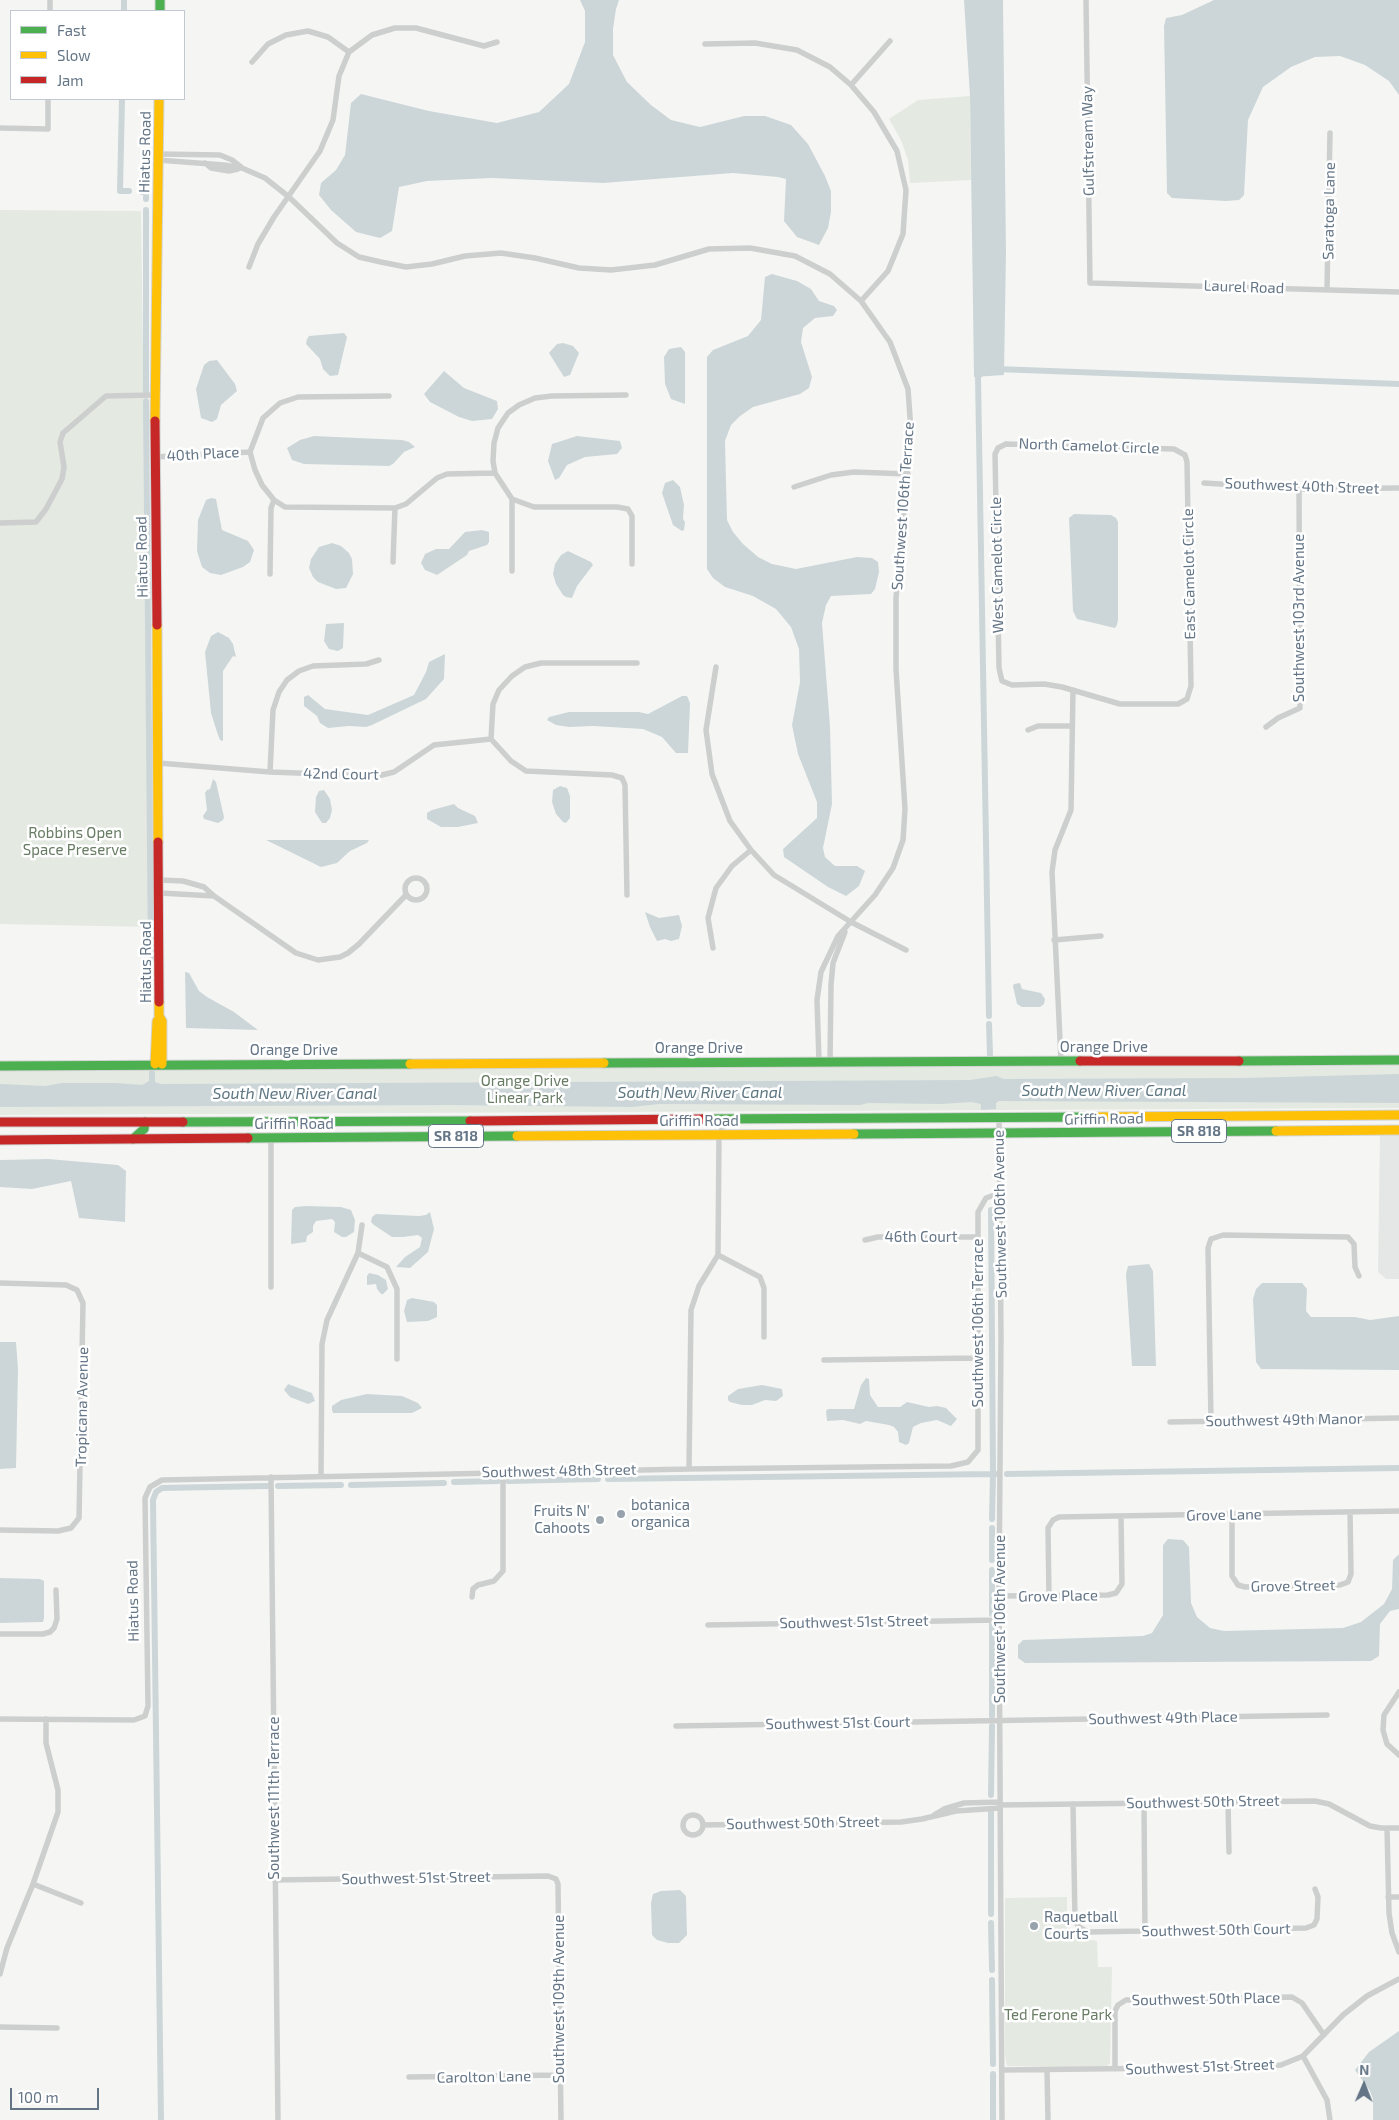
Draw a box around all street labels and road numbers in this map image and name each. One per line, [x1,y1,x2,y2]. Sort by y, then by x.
street label: Gulfstream Way [1078,86,1098,196]
street label: Hiatus Road [135,111,155,193]
street label: Saratoga Lane [1319,162,1339,260]
street label: Laurel Road [1203,277,1285,297]
street label: Southwest 106th Terrace [888,421,918,591]
street label: North Camelot Circle [1018,435,1160,457]
street label: 40th Place [166,443,240,465]
street label: Southwest 40th Street [1224,474,1380,498]
street label: West Camelot Circle [987,497,1007,633]
street label: East Camelot Circle [1179,508,1199,640]
street label: Hiatus Road [132,516,152,598]
street label: Southwest 103rd Avenue [1290,534,1308,702]
street label: 42nd Court [303,764,379,784]
street label: Hiatus Road [137,921,155,1003]
street label: Orange Drive [1060,1038,1148,1056]
street label: Orange Drive [655,1039,743,1057]
street label: Orange Drive [250,1041,338,1059]
street label: Griffin Road [1064,1109,1144,1129]
street label: Griffin Road [659,1112,739,1130]
street label: Griffin Road [254,1115,334,1133]
road number: SR 818 [1172,1120,1226,1142]
road number: SR 818 [428,1124,484,1148]
street label: Southwest 106th Avenue [990,1130,1010,1298]
street label: 46th Court [885,1228,957,1246]
street label: Southwest 106th Terrace [969,1239,987,1407]
street label: Tropicana Avenue [72,1347,92,1467]
street label: Southwest 49th Manor [1205,1410,1363,1430]
street label: Southwest 48th Street [481,1461,637,1481]
street label: Grove Lane [1186,1505,1262,1525]
street label: Southwest 106th Avenue [991,1535,1009,1703]
street label: Hiatus Road [123,1560,143,1642]
street label: Grove Street [1251,1576,1335,1596]
street label: Grove Place [1018,1586,1098,1606]
street label: Southwest 51st Street [779,1612,929,1632]
street label: Southwest 49th Place [1088,1708,1238,1728]
street label: Southwest 51st Court [765,1713,911,1733]
street label: Southwest 111th Terrace [265,1716,283,1880]
street label: Southwest 50th Street [1126,1792,1280,1812]
street label: Southwest 50th Street [726,1813,880,1833]
street label: Southwest 51st Street [341,1868,491,1888]
street label: Southwest 109th Avenue [550,1915,568,2083]
street label: Southwest 50th Court [1141,1920,1291,1940]
street label: Southwest 50th Place [1132,1989,1280,2009]
street label: Southwest 51st Street [1125,2055,1275,2079]
street label: Carolton Lane [437,2067,531,2087]

